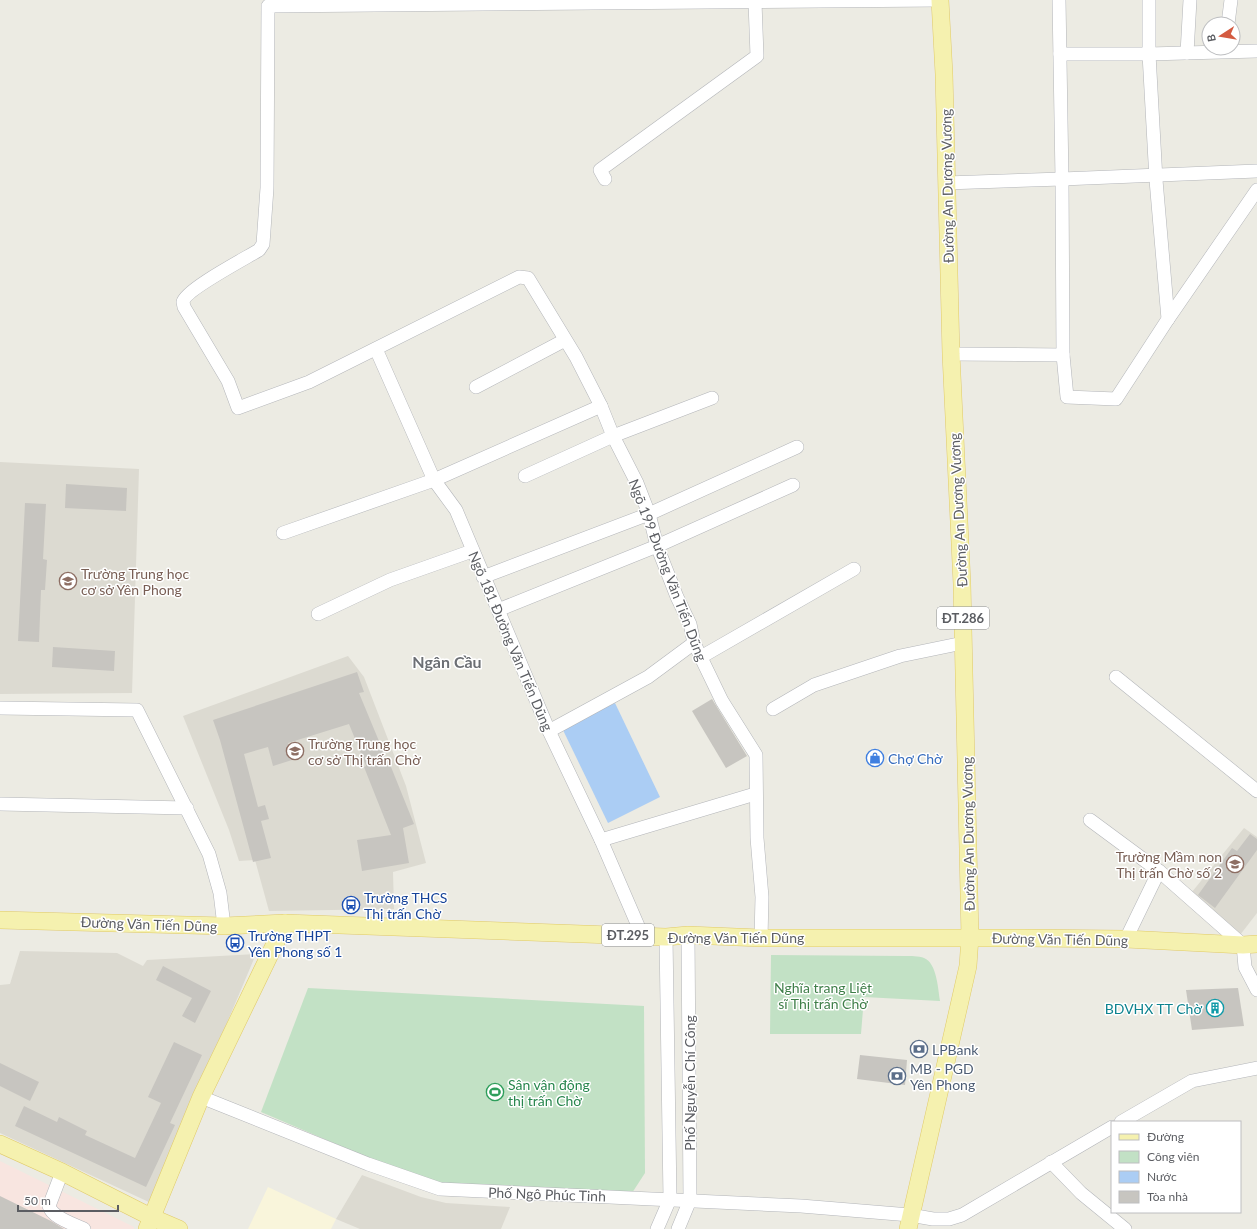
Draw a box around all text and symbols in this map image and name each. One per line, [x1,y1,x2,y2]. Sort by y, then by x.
north arrow [1201,16,1241,56]
text: B [1204,33,1218,43]
street label: Đường An Dương Vương [937,109,957,263]
street label: Đường An Dương Vương [945,432,971,588]
street label: Ngõ 199 Đường Văn Tiến Dũng [625,477,711,663]
street label: Ngõ 181 Đường Văn Tiến Dũng [465,549,557,733]
place label: Trường Trung học cơ sở Yên Phong [81,565,190,598]
school or university icon: Trường Trung học cơ sở Yên Phong [58,571,78,591]
road number: ĐT.286 [937,607,989,629]
district label: Ngân Cầu [412,652,482,671]
place label: Trường Trung học cơ sở Thị trấn Chờ [308,735,421,768]
school or university icon: Trường Trung học cơ sở Thị trấn Chờ [285,741,305,761]
shop icon: Chợ Chờ [865,748,885,768]
place label: Chợ Chờ [888,750,943,767]
street label: Đường An Dương Vương [958,757,978,911]
place label: Trường Mầm non Thị trấn Chờ số 2 [1116,848,1222,881]
school or university icon: Trường Mầm non Thị trấn Chờ số 2 [1225,854,1245,874]
place label: Trường THCS Thị trấn Chờ [364,889,447,922]
bus stop icon: Trường THCS Thị trấn Chờ [341,895,361,915]
street label: Đường Văn Tiến Dũng [80,913,218,935]
road number: ĐT.295 [602,924,654,946]
place label: Trường THPT Yên Phong số 1 [248,927,342,960]
street label: Đường Văn Tiến Dũng [668,929,804,946]
street label: Đường Văn Tiến Dũng [992,929,1128,949]
bus stop icon: Trường THPT Yên Phong số 1 [225,933,245,953]
park label: Nghĩa trang Liệt sĩ Thị trấn Chờ [774,979,872,1012]
building icon: BDVHX TT Chờ [1205,998,1225,1018]
place label: BDVHX TT Chờ [1105,1000,1202,1017]
street label: Phố Nguyễn Chí Công [681,1015,698,1151]
bank icon: LPBank [909,1039,929,1059]
place label: LPBank [932,1041,979,1058]
place label: MB - PGD Yên Phong [910,1060,975,1093]
bank icon: MB - PGD Yên Phong [887,1066,907,1086]
place label: Sân vận động thị trấn Chờ [508,1076,590,1109]
sports icon: Sân vận động thị trấn Chờ [485,1082,505,1102]
legend [1111,1121,1241,1213]
text: Đường [1147,1129,1184,1144]
text: Công viên [1147,1149,1200,1164]
text: Nước [1147,1169,1177,1184]
street label: Phố Ngô Phúc Tinh [488,1183,606,1205]
scale bar [18,1187,118,1213]
text: Tòa nhà [1147,1189,1188,1204]
text: 50 m [24,1193,51,1208]

